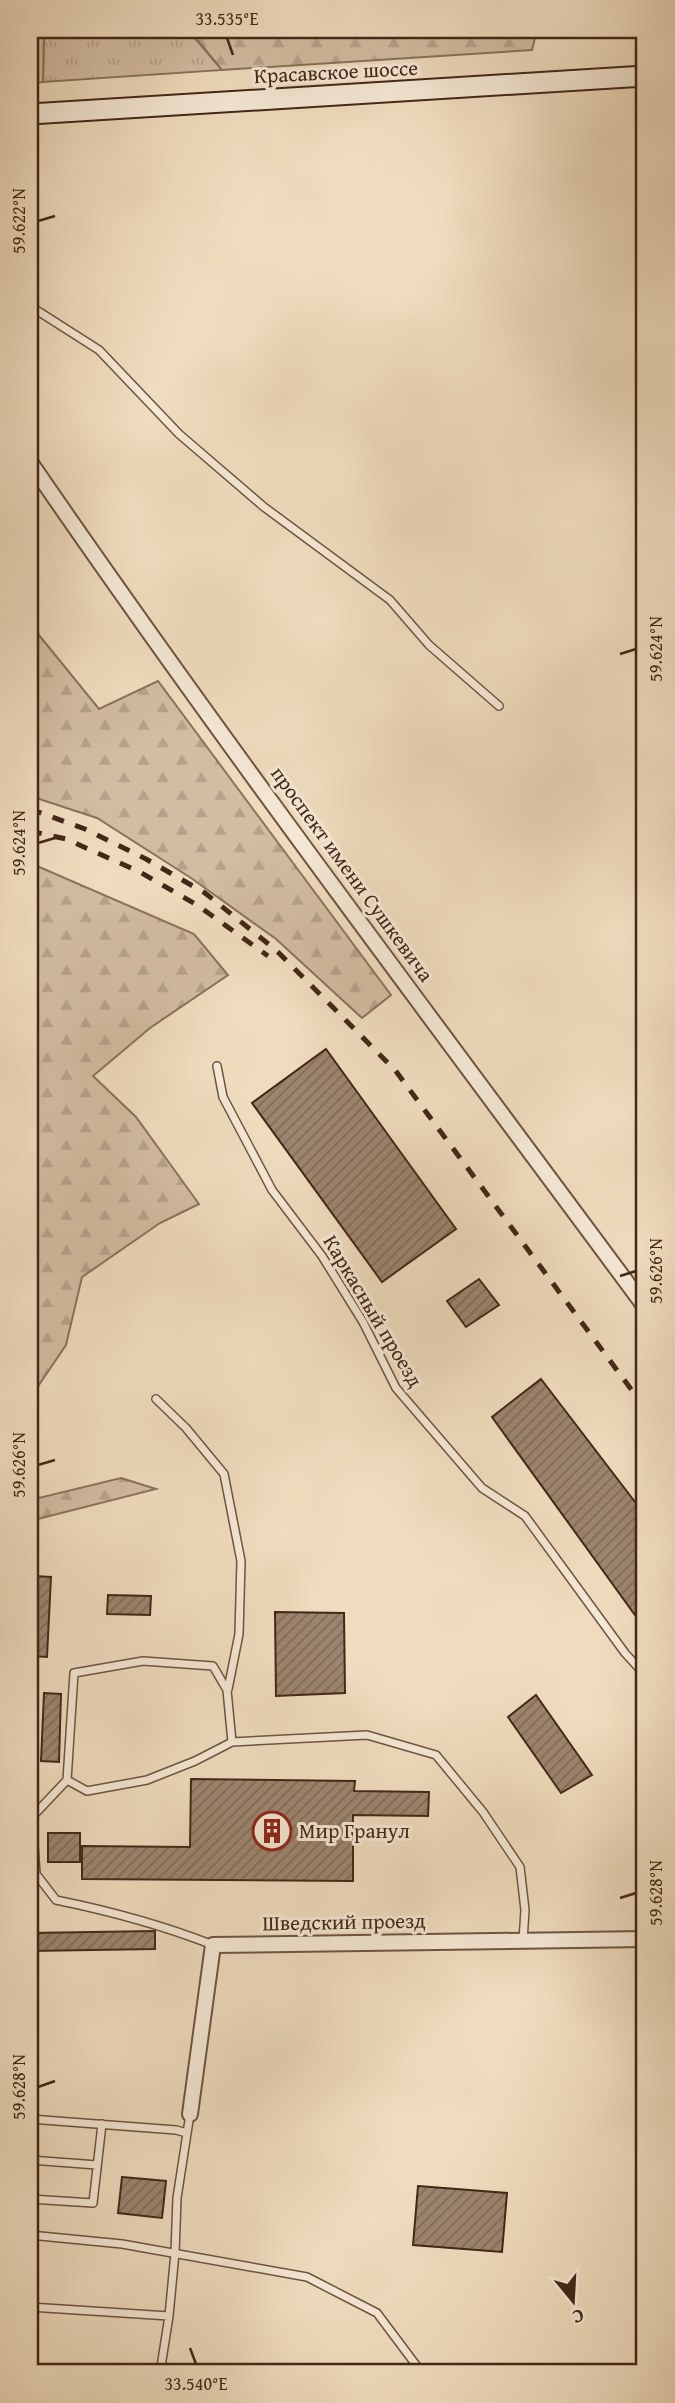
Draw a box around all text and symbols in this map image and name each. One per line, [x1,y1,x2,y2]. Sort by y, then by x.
text: 33.535°E [195,5,259,32]
street label: Красавское шоссе [253,52,419,91]
text: 59.622°N [5,188,32,254]
text: 59.624°N [642,616,669,682]
street label: проспект имени Сушкевича [263,759,441,988]
text: 59.624°N [5,810,32,876]
street label: Каркасный проезд [316,1229,432,1393]
text: 59.626°N [642,1238,669,1304]
text: 59.626°N [5,1432,32,1498]
building icon: Мир Гранул [251,1810,293,1852]
place label: Мир Гранул [299,1815,410,1846]
text: 59.628°N [642,1860,669,1926]
street label: Шведский проезд [262,1905,426,1938]
text: 59.628°N [5,2054,32,2120]
north arrow [538,2266,608,2336]
text: С [569,2302,588,2332]
text: 33.540°E [164,2370,228,2397]

